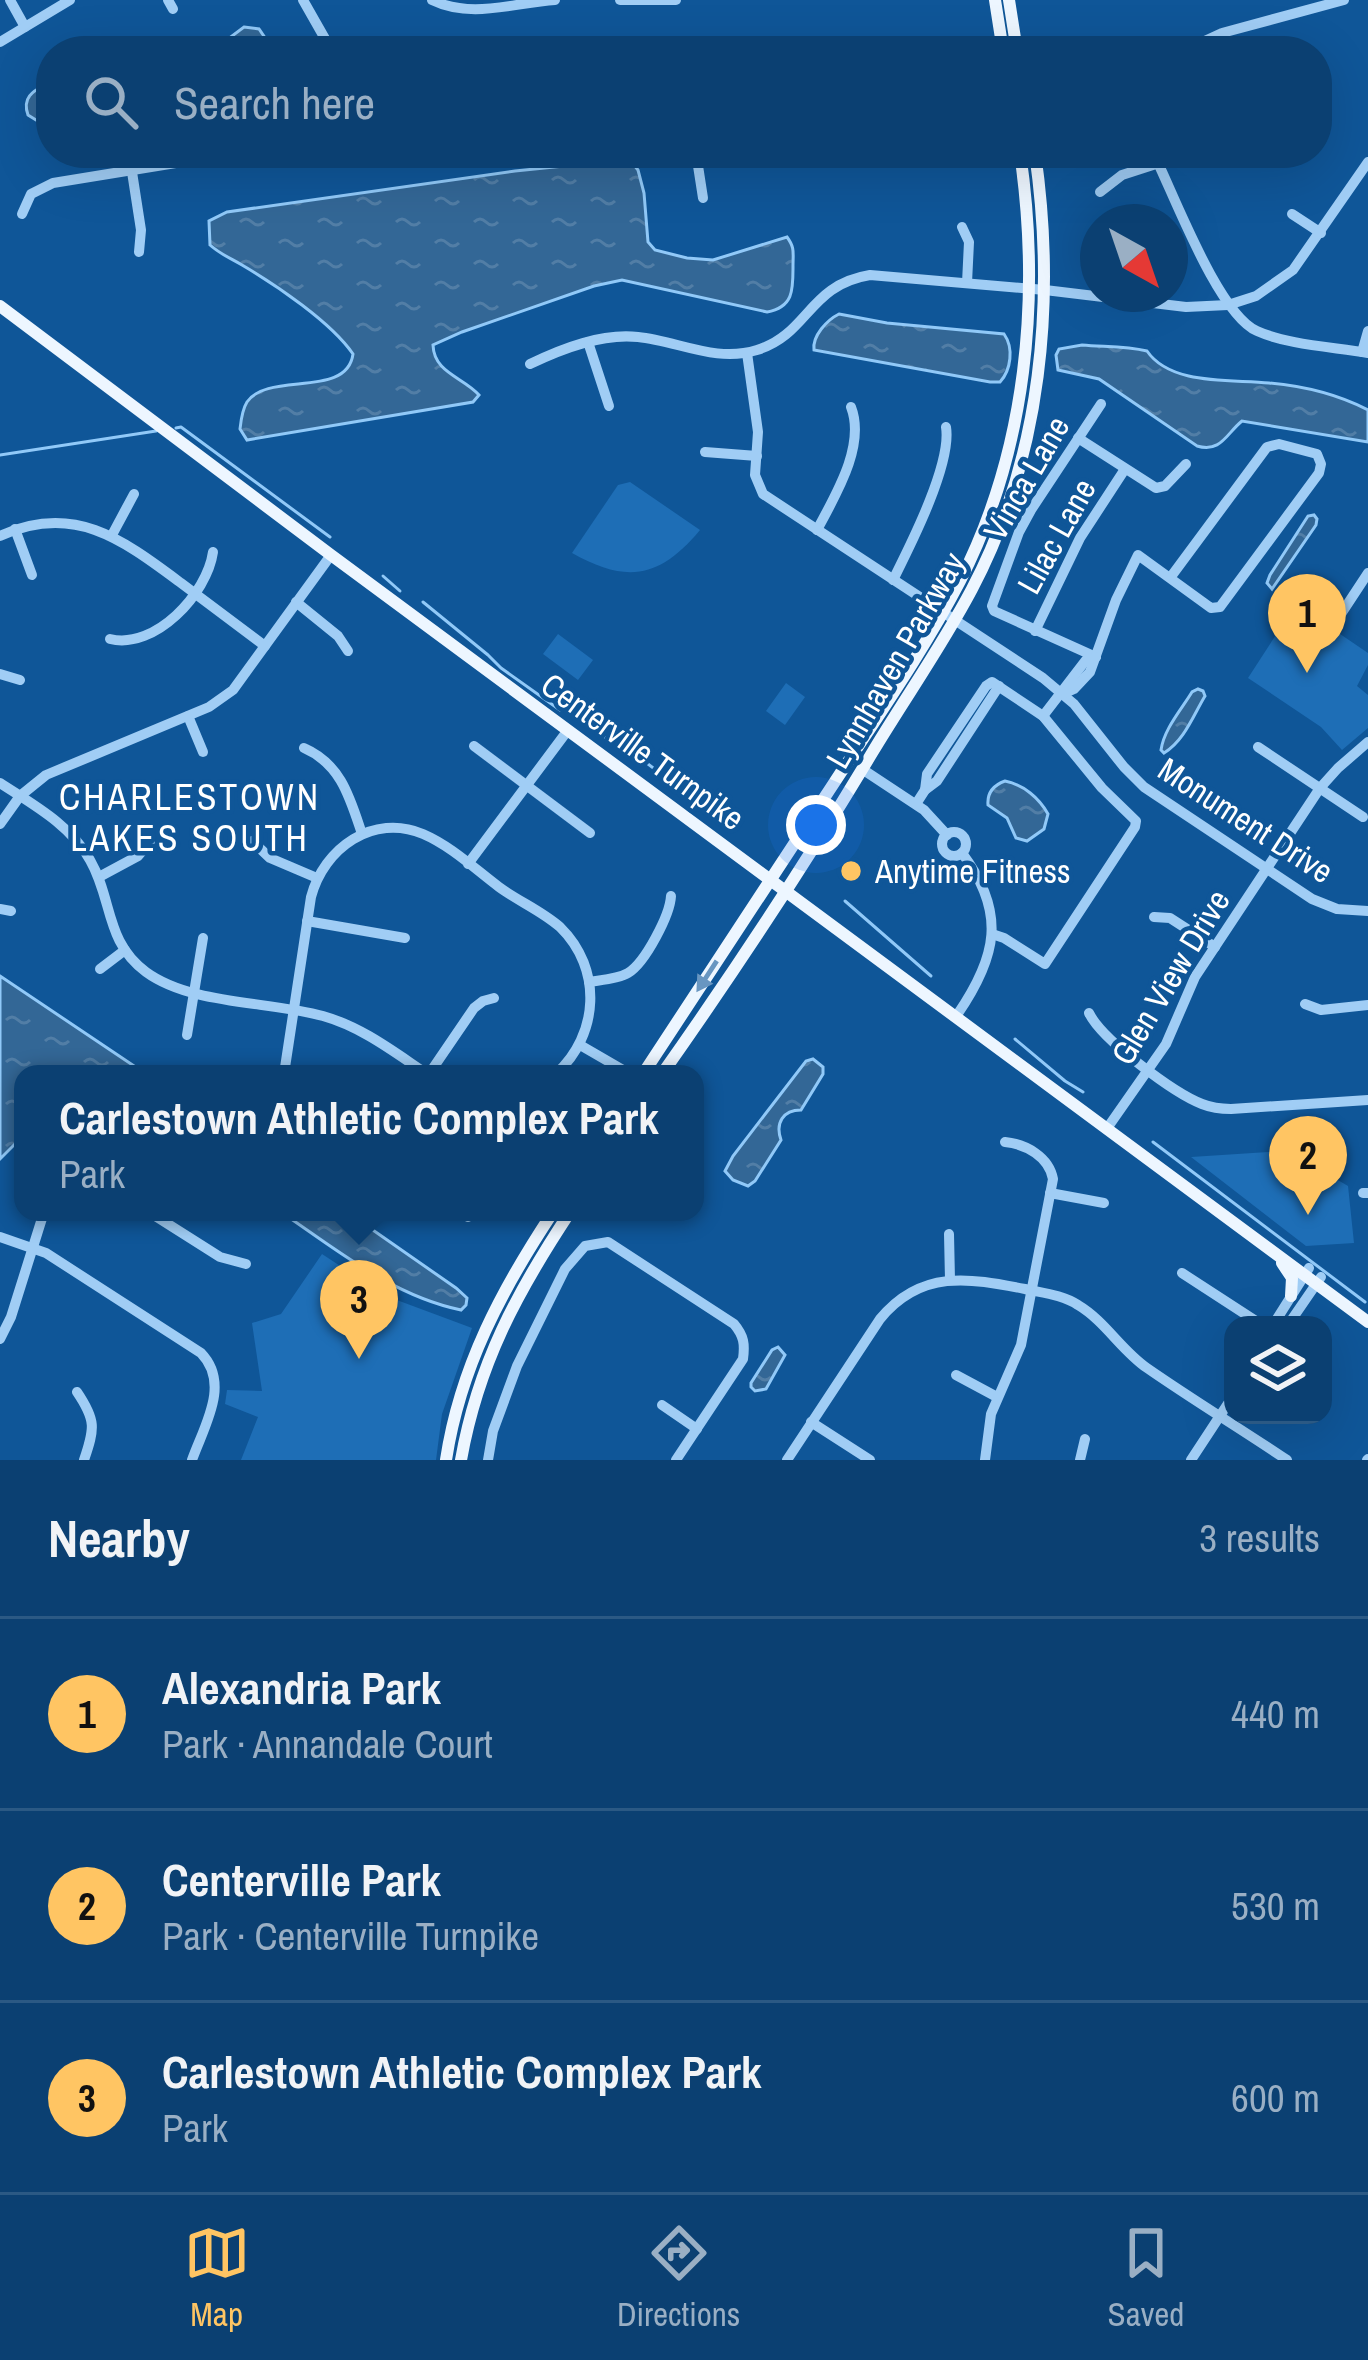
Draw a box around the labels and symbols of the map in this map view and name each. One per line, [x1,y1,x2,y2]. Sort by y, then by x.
north arrow [1080,204,1188,312]
street label: Vinca Lane [973,408,1079,548]
street label: Lilac Lane [1006,471,1106,601]
street label: Lynnhaven Parkway [815,544,975,776]
pin: 1 [1268,574,1346,673]
street label: Centerville Turnpike [533,662,753,840]
street label: Monument Drive [1150,747,1342,893]
district label: CHARLESTOWN LAKES SOUTH [59,773,321,862]
your location [786,795,846,855]
place label: Anytime Fitness [874,849,1071,893]
marker: Anytime Fitness [838,858,864,884]
street label: Glen View Drive [1101,881,1239,1073]
one-way arrow [697,960,719,993]
pin: 2 [1269,1116,1347,1215]
pin: 3 [320,1260,398,1359]

